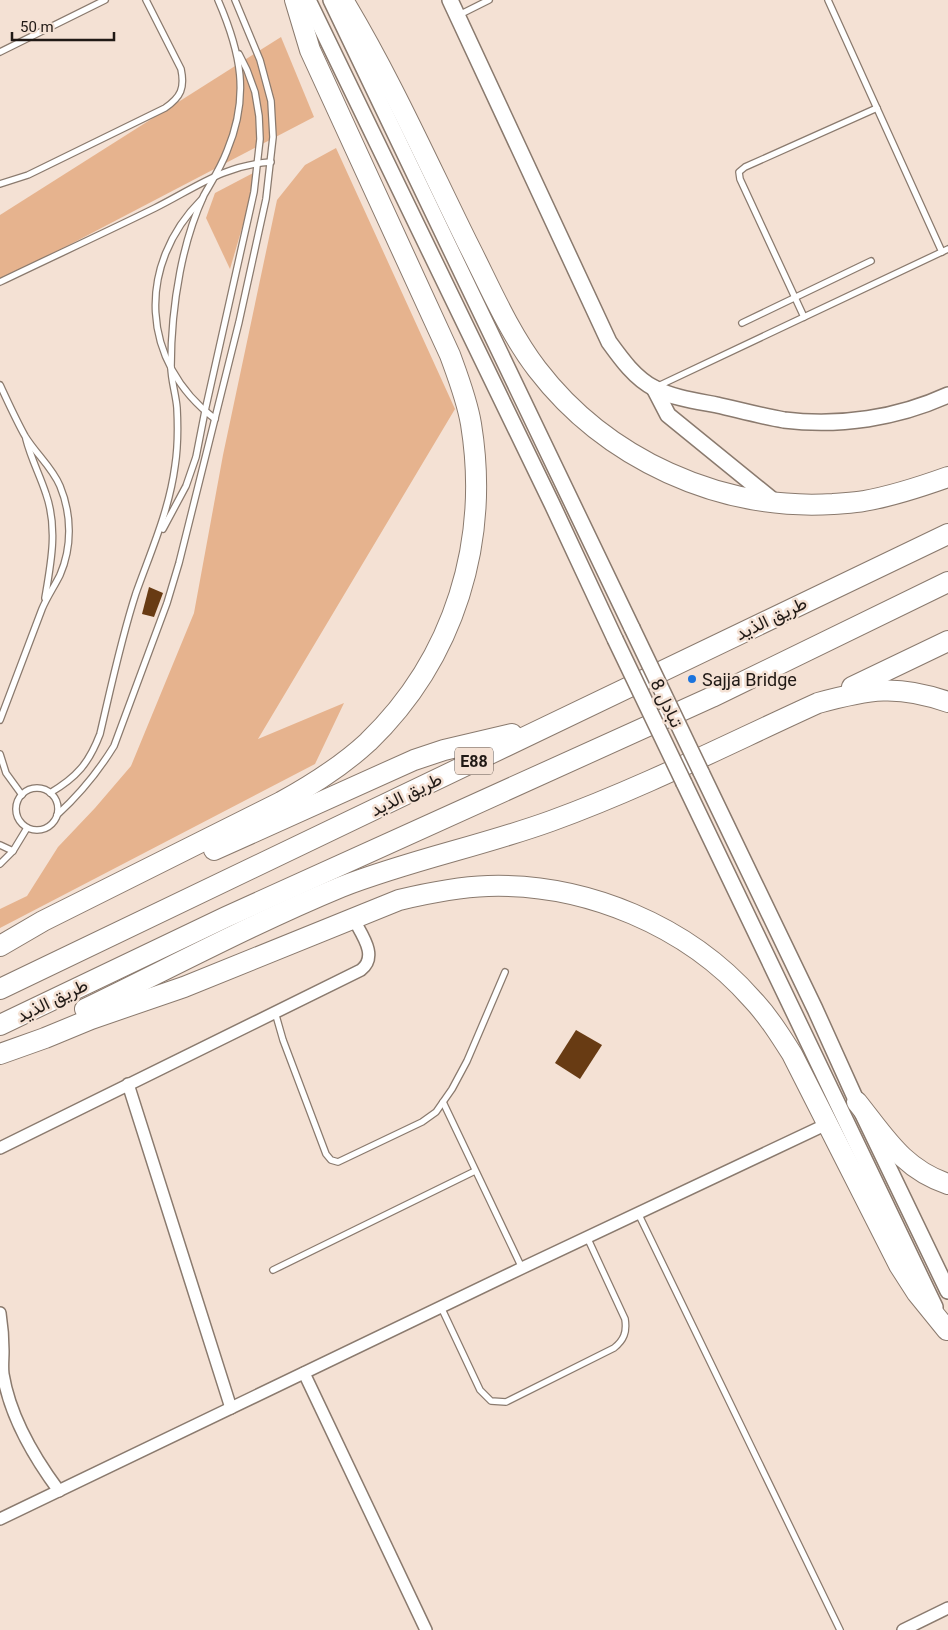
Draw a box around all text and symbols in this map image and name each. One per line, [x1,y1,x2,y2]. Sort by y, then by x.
scale bar [12,10,115,42]
text: 50 m [20,18,54,36]
street label: طريق الذيد [732,592,811,645]
place label: Sajja Bridge [702,669,797,690]
marker: Sajja Bridge [686,673,698,685]
street label: تبادل 8 [645,675,688,731]
road number: E88 [455,748,493,774]
street label: طريق الذيد [367,768,446,821]
street label: طريق الذيد [13,974,92,1027]

